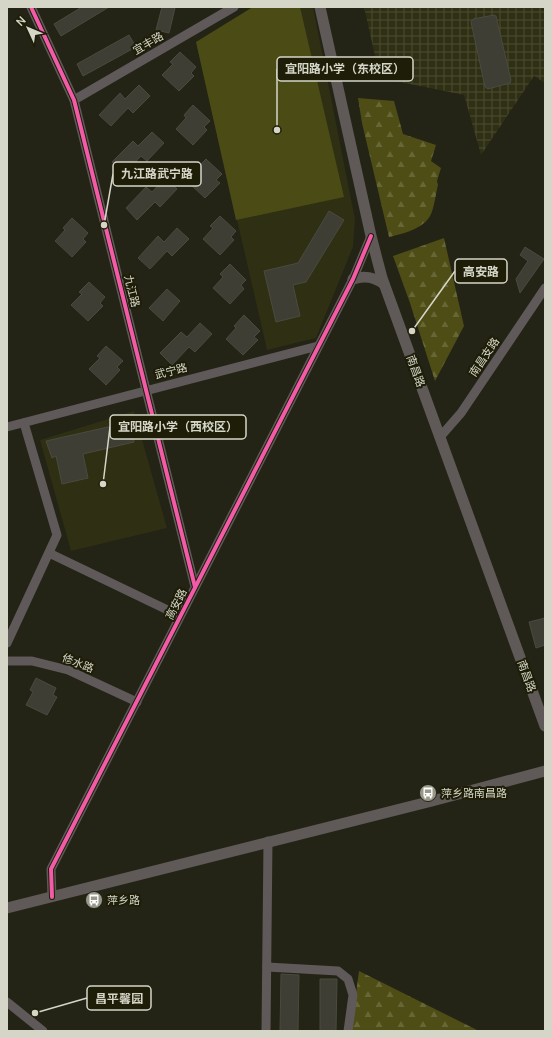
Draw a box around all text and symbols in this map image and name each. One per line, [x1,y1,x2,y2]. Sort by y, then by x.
north arrow [8,8,48,48]
text: N [12,13,29,29]
street label: 宜丰路 [130,28,166,57]
callout: 宜阳路小学（东校区） [277,57,413,81]
text: 宜阳路小学（东校区） [285,60,405,77]
callout: 九江路武宁路 [113,162,201,186]
text: 九江路武宁路 [121,165,193,182]
callout: 高安路 [455,259,507,283]
text: 高安路 [463,263,499,280]
street label: 九江路 [121,273,144,309]
street label: 南昌支路 [465,334,502,379]
street label: 南昌路 [404,353,429,389]
street label: 武宁路 [153,359,189,382]
callout: 宜阳路小学（西校区） [110,415,246,439]
text: 宜阳路小学（西校区） [118,418,238,435]
street label: 高安路 [161,586,190,622]
street label: 修水路 [60,650,96,675]
street label: 南昌路 [515,658,540,694]
bus stop icon: 萍乡路南昌路 [418,783,438,803]
place label: 萍乡路南昌路 [441,785,507,800]
bus stop icon: 萍乡路 [84,890,104,910]
place label: 萍乡路 [107,892,140,907]
callout: 昌平馨园 [87,986,151,1010]
text: 昌平馨园 [95,990,143,1007]

